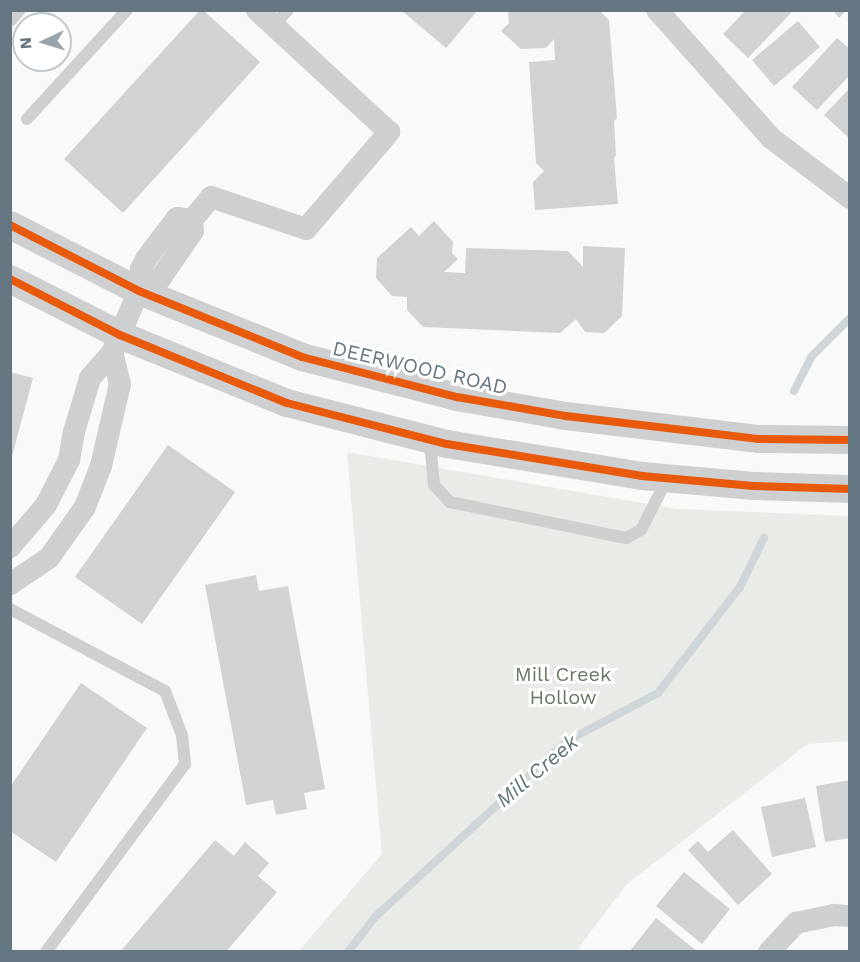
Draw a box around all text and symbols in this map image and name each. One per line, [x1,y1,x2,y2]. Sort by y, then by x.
north arrow [12,12,72,72]
text: N [16,37,35,50]
street label: DEERWOOD ROAD [330,336,510,400]
park label: Mill Creek Hollow [514,663,612,710]
water label: Mill Creek [491,729,583,813]

